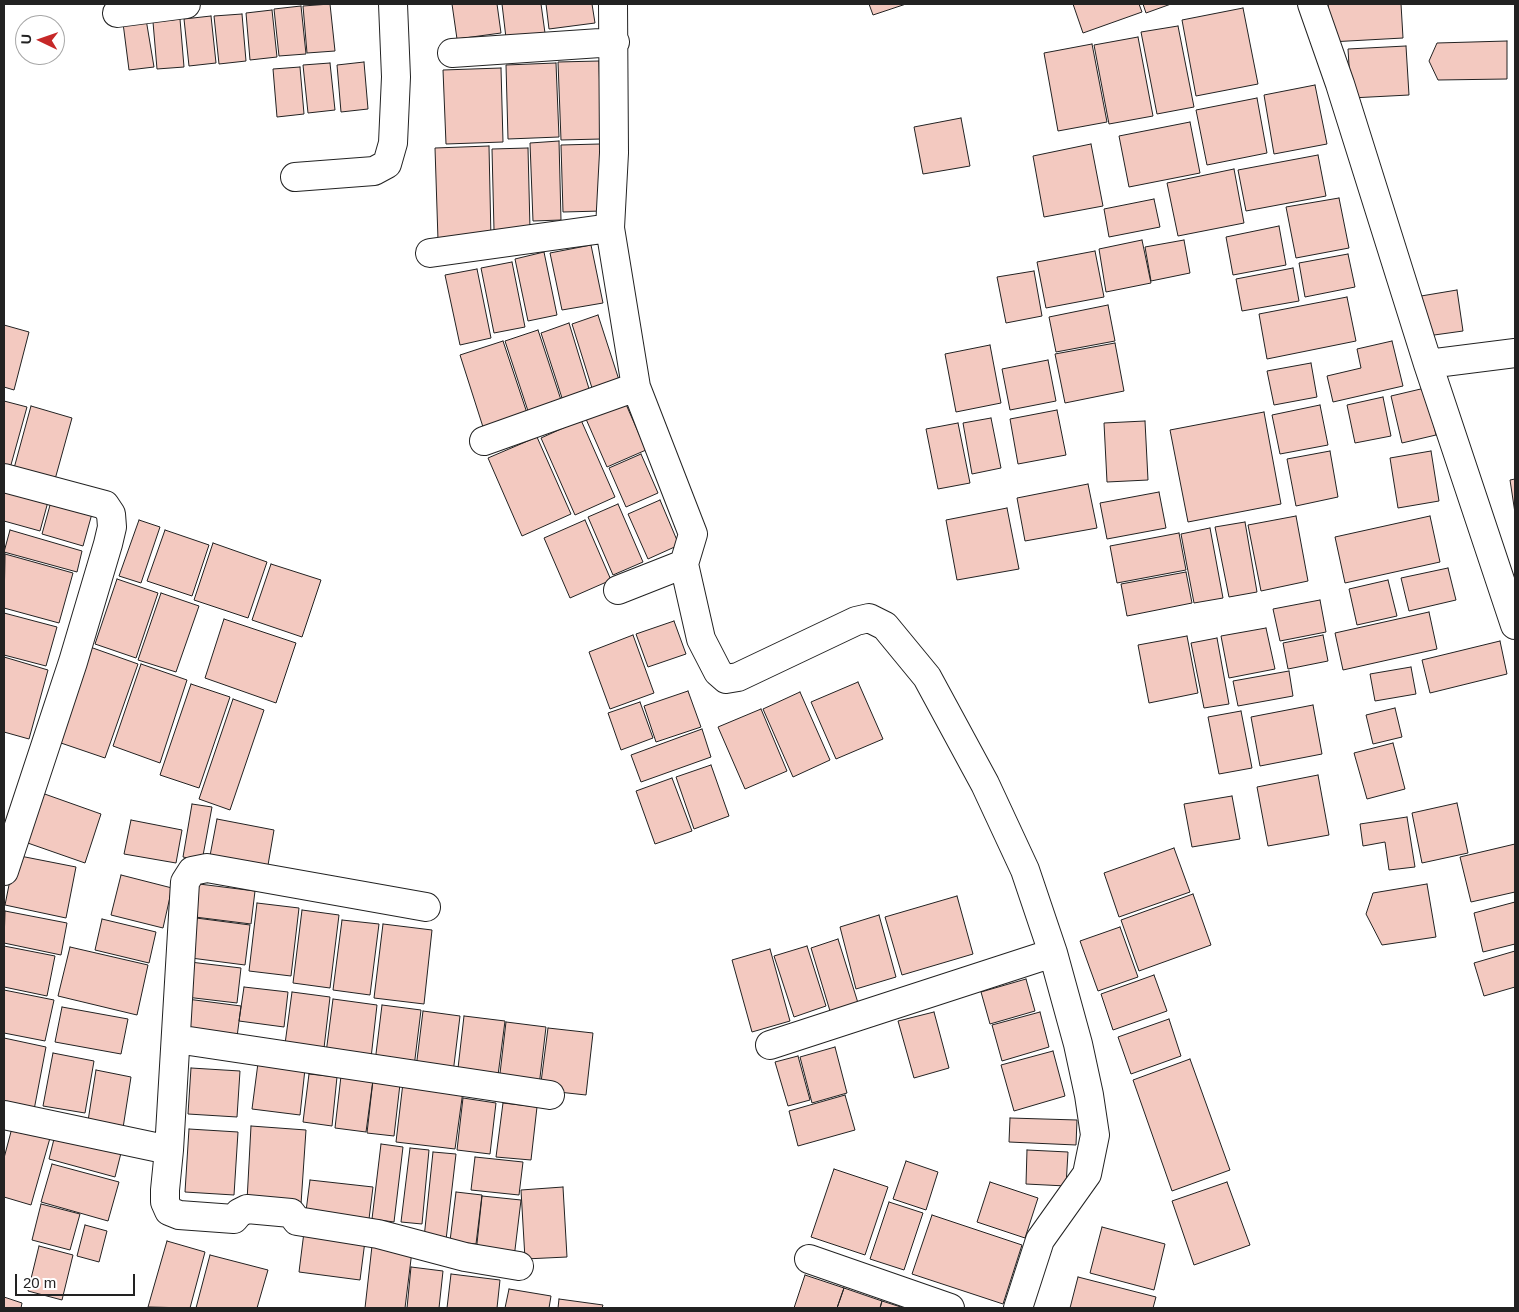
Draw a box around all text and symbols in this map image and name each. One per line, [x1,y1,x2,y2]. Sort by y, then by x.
north arrow [15,15,65,65]
text: U [18,34,34,45]
scale bar [18,1264,138,1296]
text: 20 m [23,1274,56,1291]

